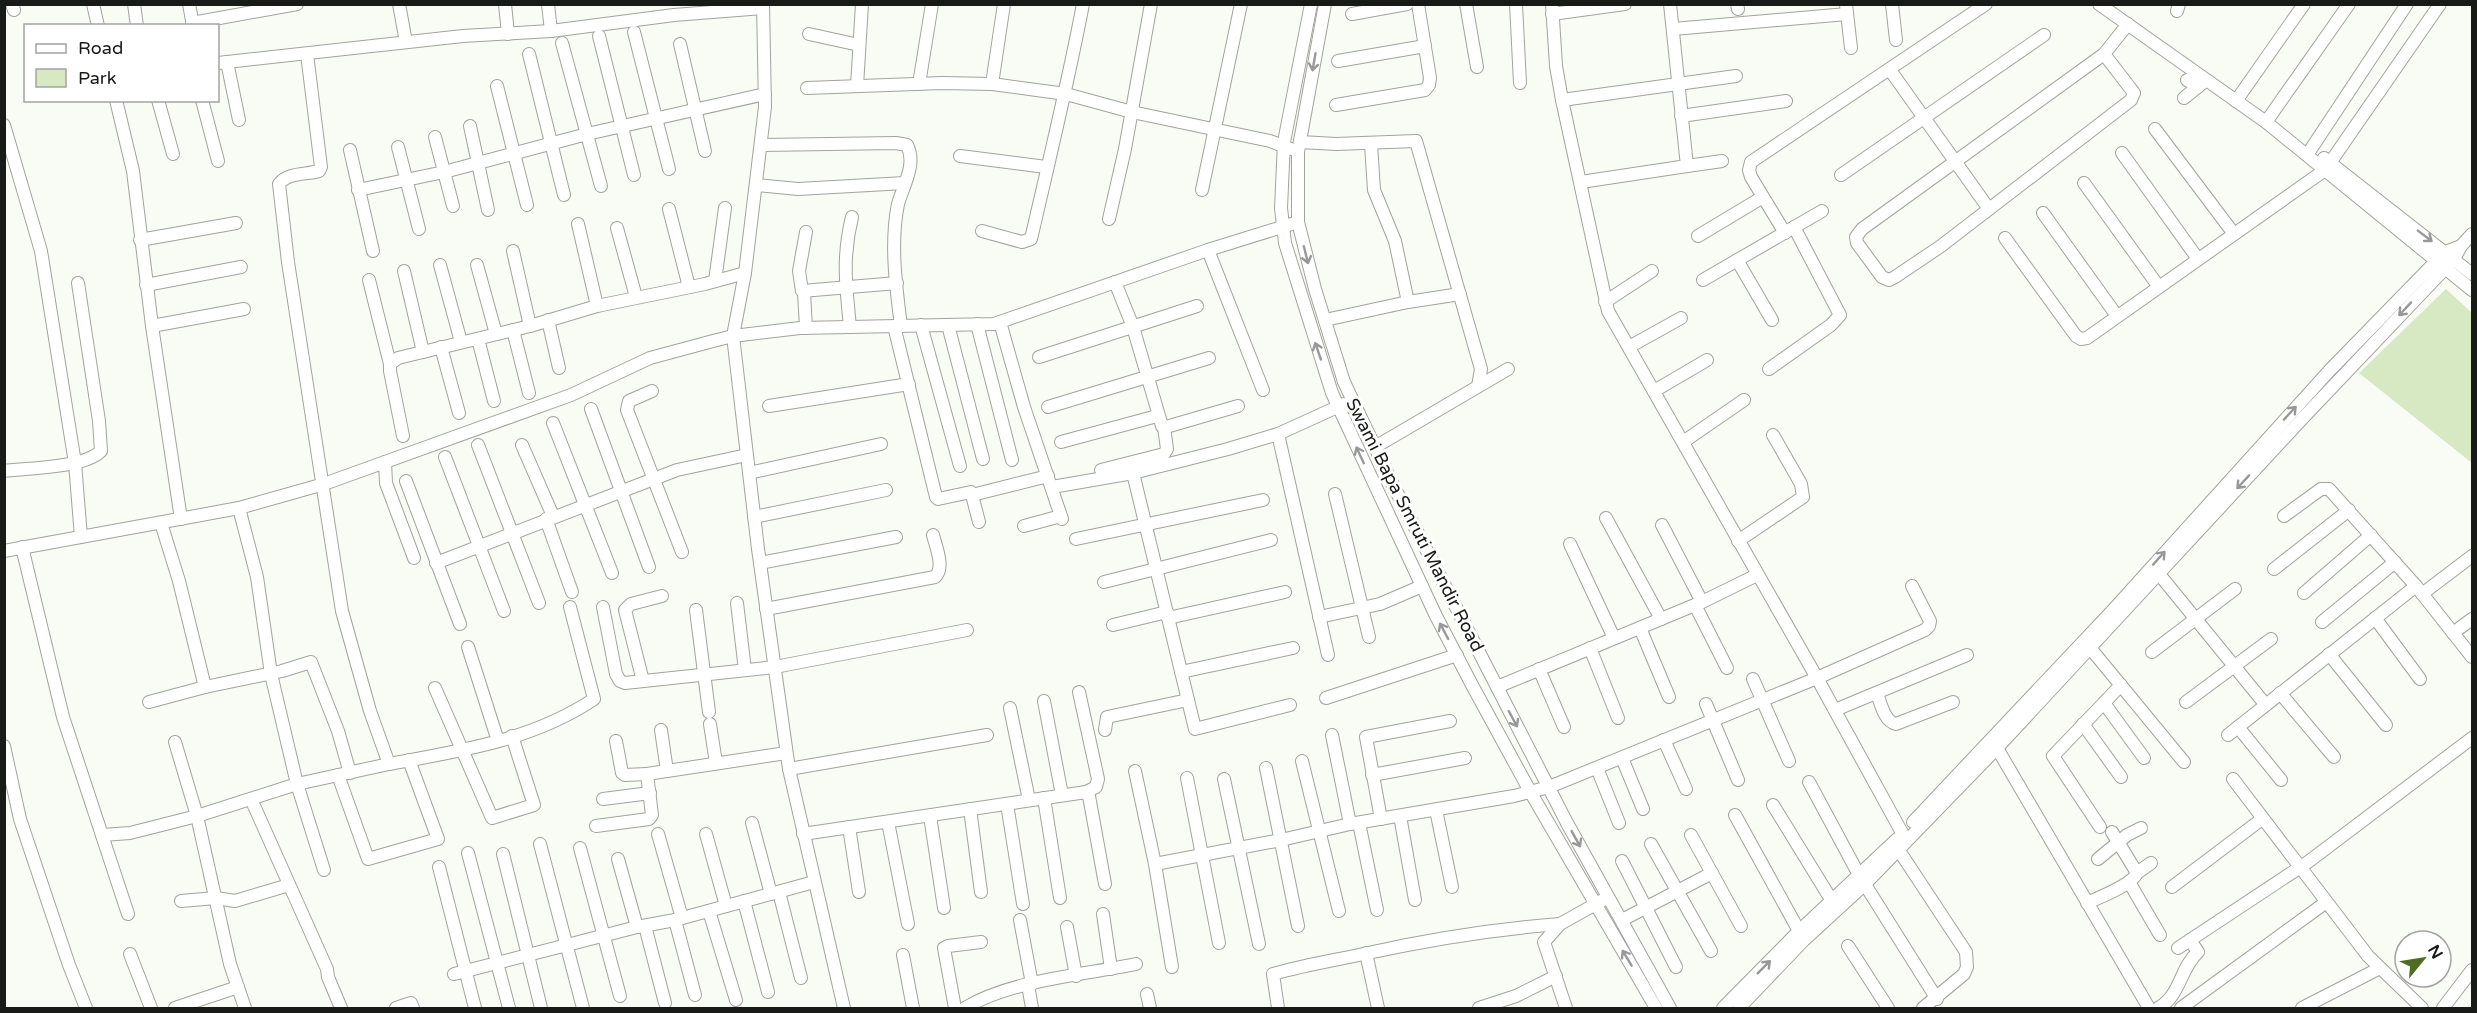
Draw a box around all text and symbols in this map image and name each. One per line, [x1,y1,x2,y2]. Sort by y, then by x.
legend [24,24,219,102]
text: Road [78,37,123,59]
one-way arrow [1309,52,1320,71]
text: Park [78,67,117,89]
one-way arrow [2417,230,2433,243]
one-way arrow [1301,245,1313,264]
one-way arrow [2398,302,2413,317]
one-way arrow [1311,342,1322,361]
street label: Swami Bapa Smruti Mandir Road [1341,395,1489,655]
one-way arrow [2283,406,2297,421]
one-way arrow [1353,446,1365,464]
one-way arrow [2237,474,2251,489]
one-way arrow [2152,551,2166,566]
one-way arrow [1438,622,1449,640]
one-way arrow [1508,710,1520,728]
one-way arrow [1570,830,1582,847]
north arrow [2393,929,2453,989]
text: N [2423,941,2447,963]
one-way arrow [1620,950,1632,967]
one-way arrow [1756,959,1771,974]

